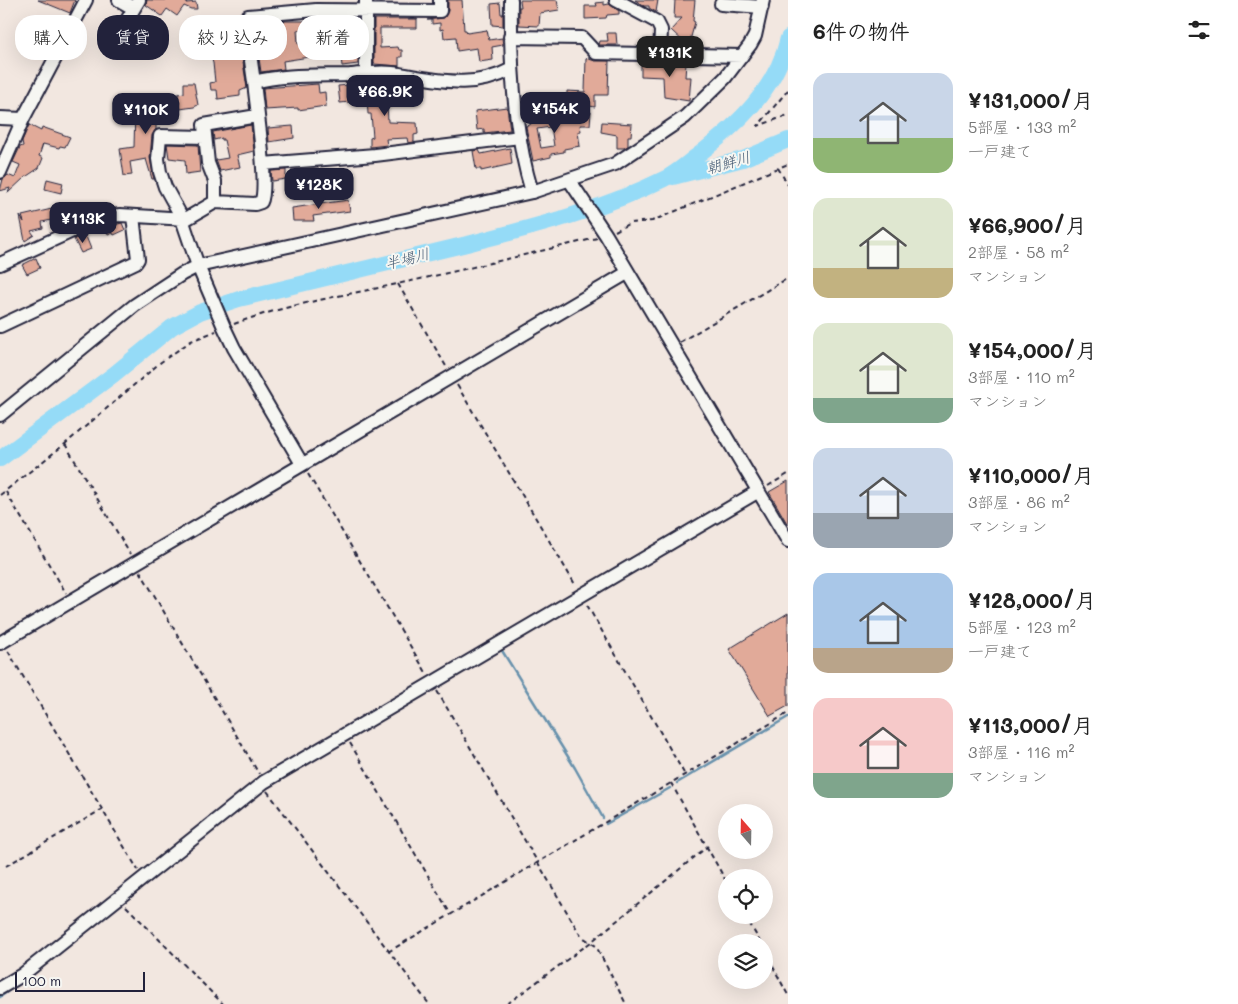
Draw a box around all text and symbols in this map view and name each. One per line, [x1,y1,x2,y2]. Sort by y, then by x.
chip: 購入 [15,15,87,60]
chip: 賃貸 [97,15,169,60]
chip: 絞り込み [179,15,287,60]
chip: 新着 [297,15,369,60]
icon: filters [1185,16,1213,44]
text: 6件の物件 [813,17,910,44]
pin: ¥131K [635,36,705,78]
text: ¥131K [648,41,692,62]
pin: ¥66.9K [344,74,426,117]
text: ¥66.9K [358,80,412,101]
text: ¥131,000/月 [968,86,1093,113]
pin: ¥110K [111,92,181,135]
pin: ¥154K [520,92,590,134]
icon: home [853,93,913,153]
text: ¥154K [531,97,579,118]
text: ¥110K [123,98,169,119]
text: 5部屋 · 133 m² [968,116,1076,137]
text: 一戸建て [968,140,1032,161]
water label: 朝鮮川 [704,146,752,178]
pin: ¥128K [284,168,354,210]
text: ¥128K [296,173,342,194]
pin: ¥113K [48,202,118,244]
text: ¥113K [61,207,105,228]
text: ¥66,900/月 [968,211,1087,238]
icon: home [853,218,913,278]
text: 2部屋 · 58 m² [968,241,1069,262]
water label: 半場川 [383,243,431,273]
text: マンション [968,265,1047,286]
text: ¥154,000/月 [968,336,1097,363]
icon: home [853,343,913,403]
text: 3部屋 · 110 m² [968,366,1075,387]
text: マンション [968,390,1047,411]
text: ¥110,000/月 [968,461,1094,488]
icon: home [853,468,913,528]
text: 3部屋 · 86 m² [968,491,1070,512]
text: マンション [968,515,1047,536]
text: ¥128,000/月 [968,586,1096,613]
icon: home [853,593,913,653]
text: 5部屋 · 123 m² [968,616,1076,637]
text: 一戸建て [968,640,1032,661]
text: ¥113,000/月 [968,711,1093,738]
icon: home [853,718,913,778]
text: 3部屋 · 116 m² [968,741,1074,762]
text: マンション [968,765,1047,786]
north arrow [718,804,772,859]
map controls [718,804,773,989]
button: locate [718,869,773,924]
button: layers [718,934,773,989]
scale bar [15,969,145,992]
text: 100 m [22,971,61,990]

